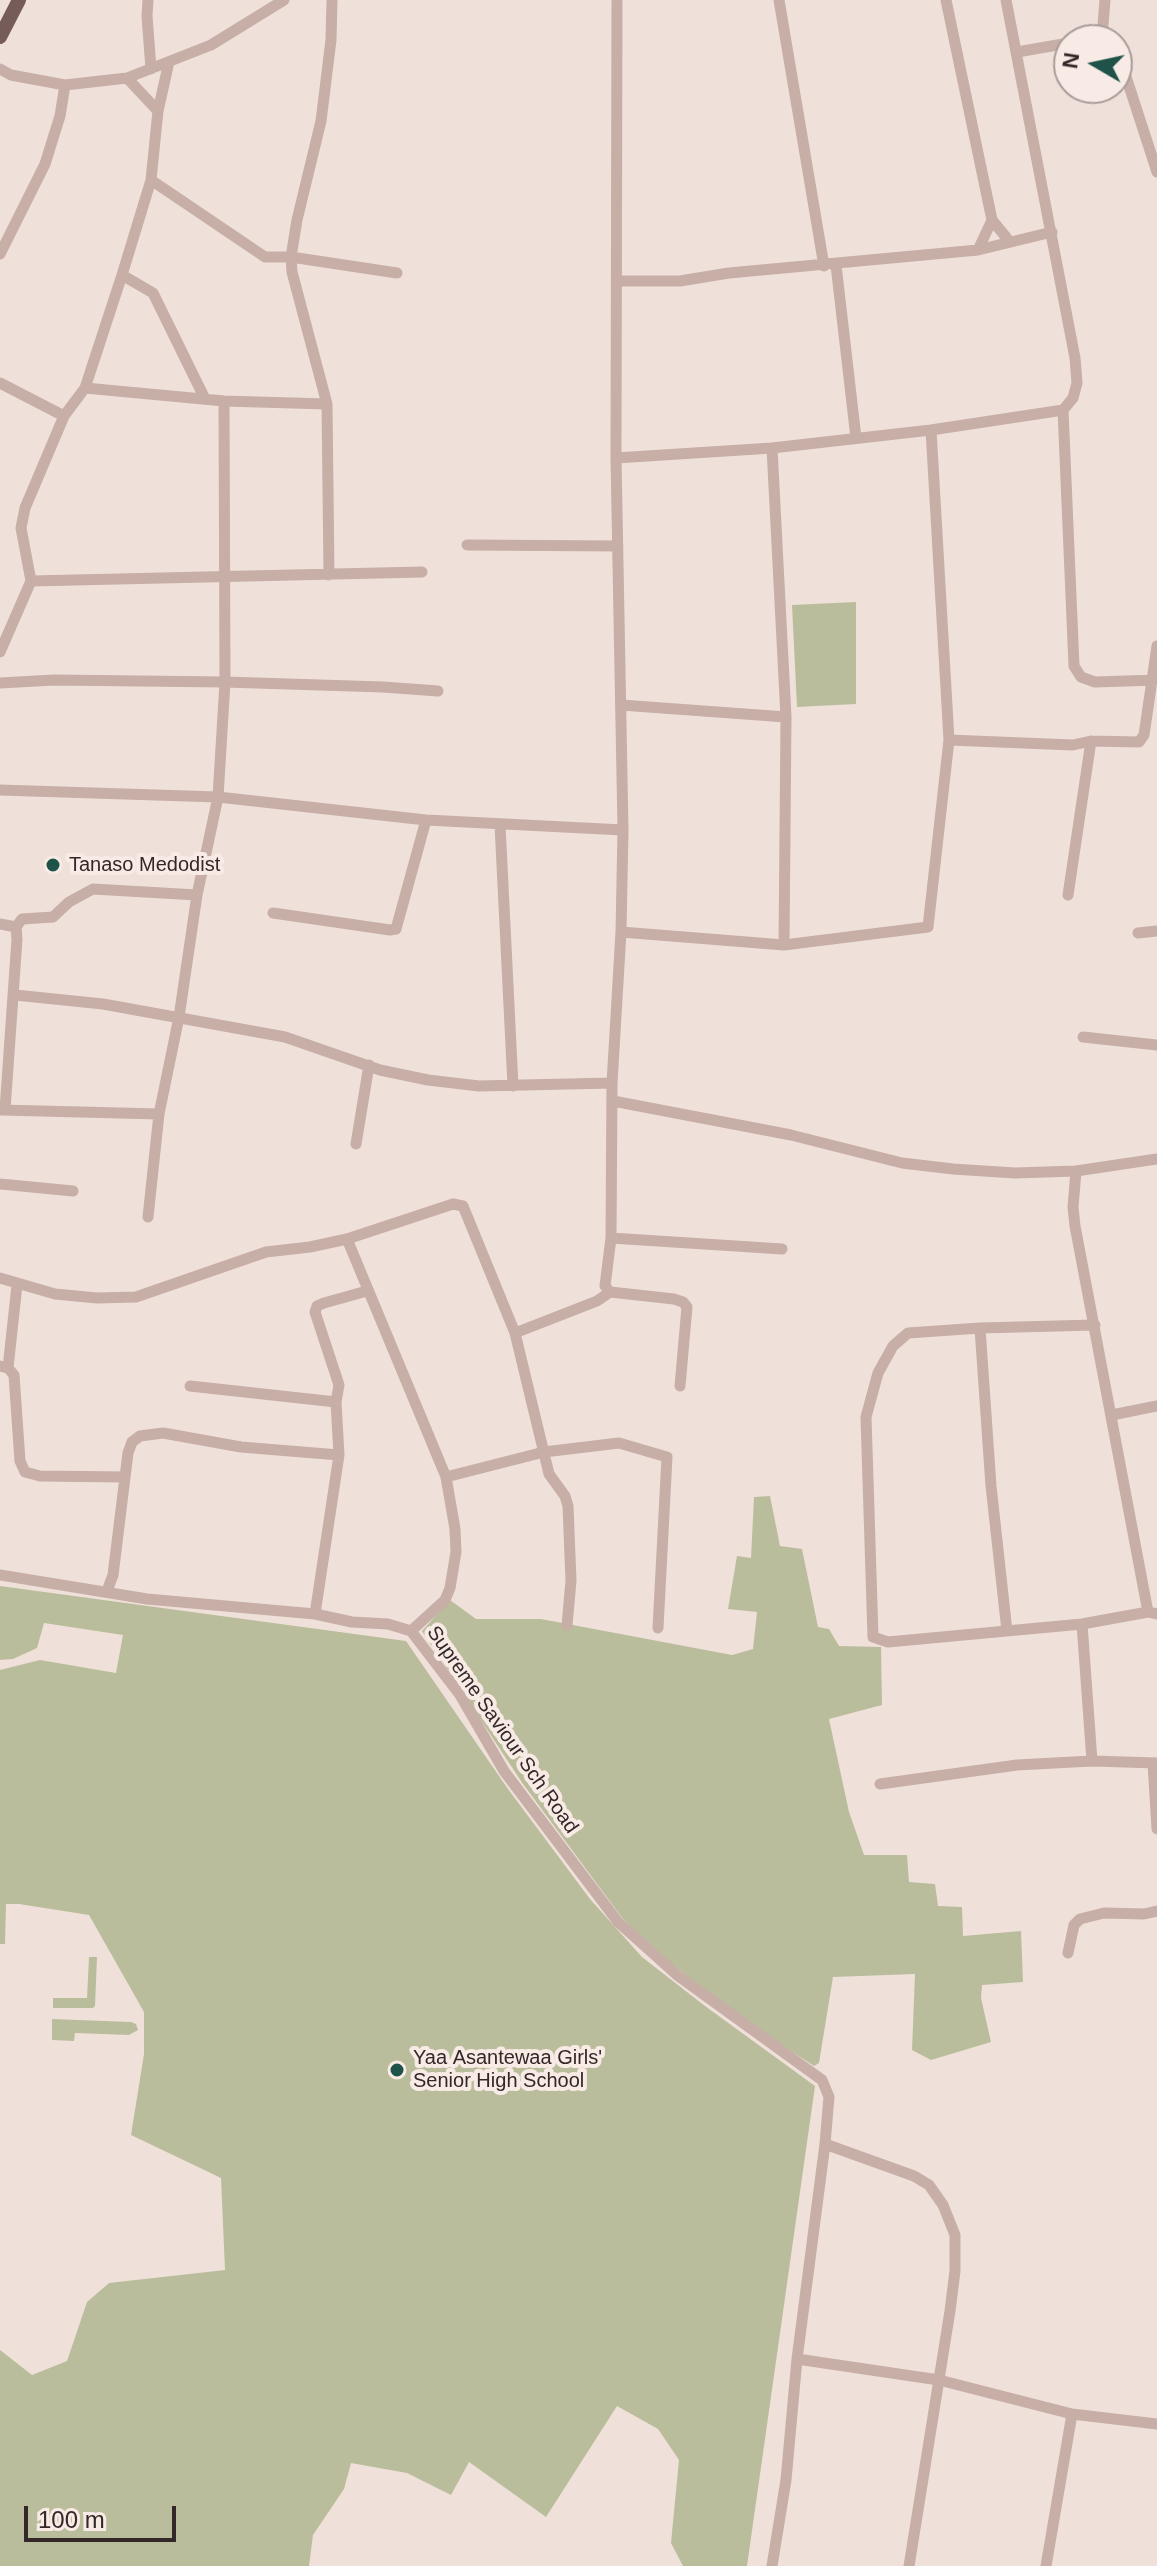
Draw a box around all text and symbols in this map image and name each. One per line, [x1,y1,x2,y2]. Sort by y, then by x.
north arrow [1053,24,1133,104]
text: N [1057,51,1084,70]
place label: Tanaso Medodist [69,853,220,877]
marker: Tanaso Medodist [44,856,62,874]
street label: Supreme Saviour Sch Road [421,1622,583,1838]
place label: Yaa Asantewaa Girls' Senior High School [413,2046,602,2093]
marker: Yaa Asantewaa Girls' Senior High School [388,2061,406,2079]
scale bar [28,2490,180,2540]
text: 100 m [38,2506,105,2533]

